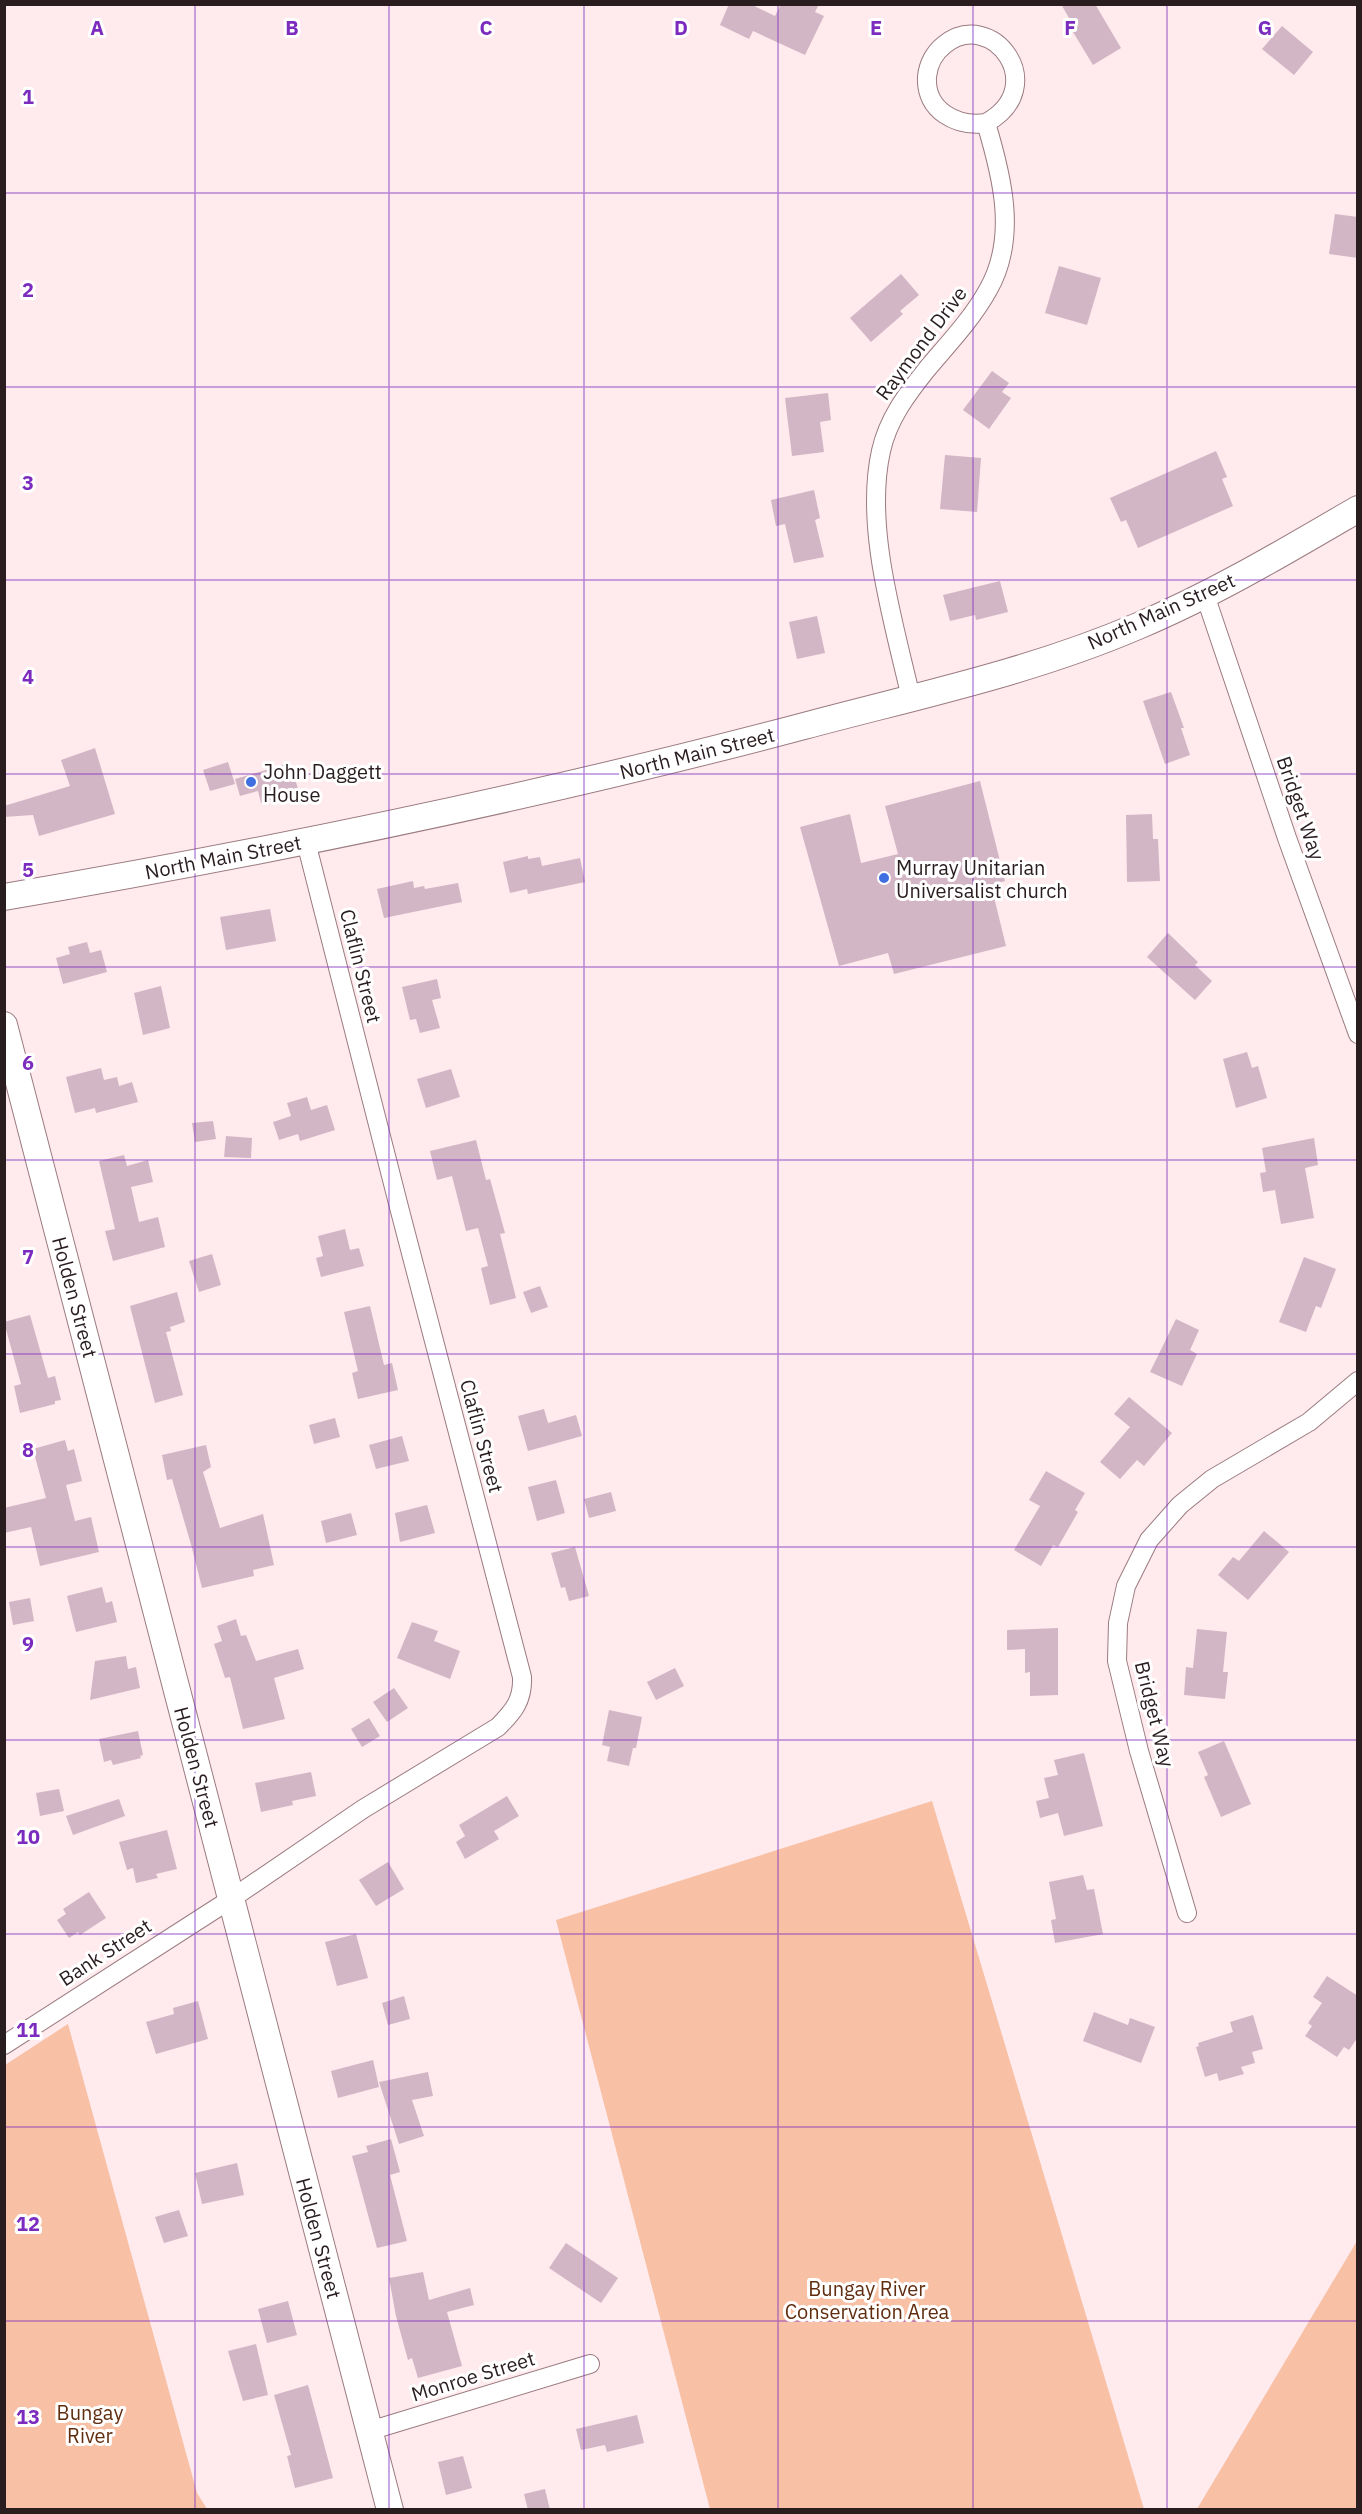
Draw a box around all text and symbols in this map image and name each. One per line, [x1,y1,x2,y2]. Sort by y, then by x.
text: A [90,14,104,41]
text: B [285,14,299,41]
text: C [479,14,493,41]
text: D [674,14,688,41]
text: E [870,14,882,41]
text: F [1064,14,1076,41]
text: G [1258,14,1272,41]
text: 1 [22,83,34,110]
text: 2 [22,276,34,303]
street label: Raymond Drive [869,281,973,405]
text: 3 [22,469,34,496]
street label: North Main Street [1083,566,1239,656]
text: 4 [22,663,34,690]
street label: North Main Street [617,721,777,785]
street label: Bridget Way [1271,752,1331,864]
place label: John Daggett House [263,758,382,808]
marker: John Daggett House [244,775,258,789]
street label: North Main Street [143,829,303,885]
place label: Murray Unitarian Universalist church [896,854,1068,904]
text: 5 [22,856,34,883]
marker: Murray Unitarian Universalist church [877,871,891,885]
street label: Claflin Street [334,906,388,1026]
text: 6 [22,1049,34,1076]
street label: Holden Street [46,1233,104,1361]
text: 7 [22,1243,34,1270]
street label: Claflin Street [454,1376,510,1496]
text: 8 [22,1436,34,1463]
text: 9 [22,1630,34,1657]
street label: Bridget Way [1129,1658,1181,1770]
street label: Holden Street [168,1703,226,1831]
text: 10 [16,1823,40,1850]
street label: Bank Street [54,1912,156,1992]
text: 11 [16,2016,40,2043]
street label: Holden Street [290,2174,348,2302]
text: 12 [16,2210,40,2237]
park label: Bungay River Conservation Area [785,2275,950,2325]
street label: Monroe Street [408,2344,538,2408]
park label: Bungay River [57,2399,123,2449]
text: 13 [16,2403,40,2430]

